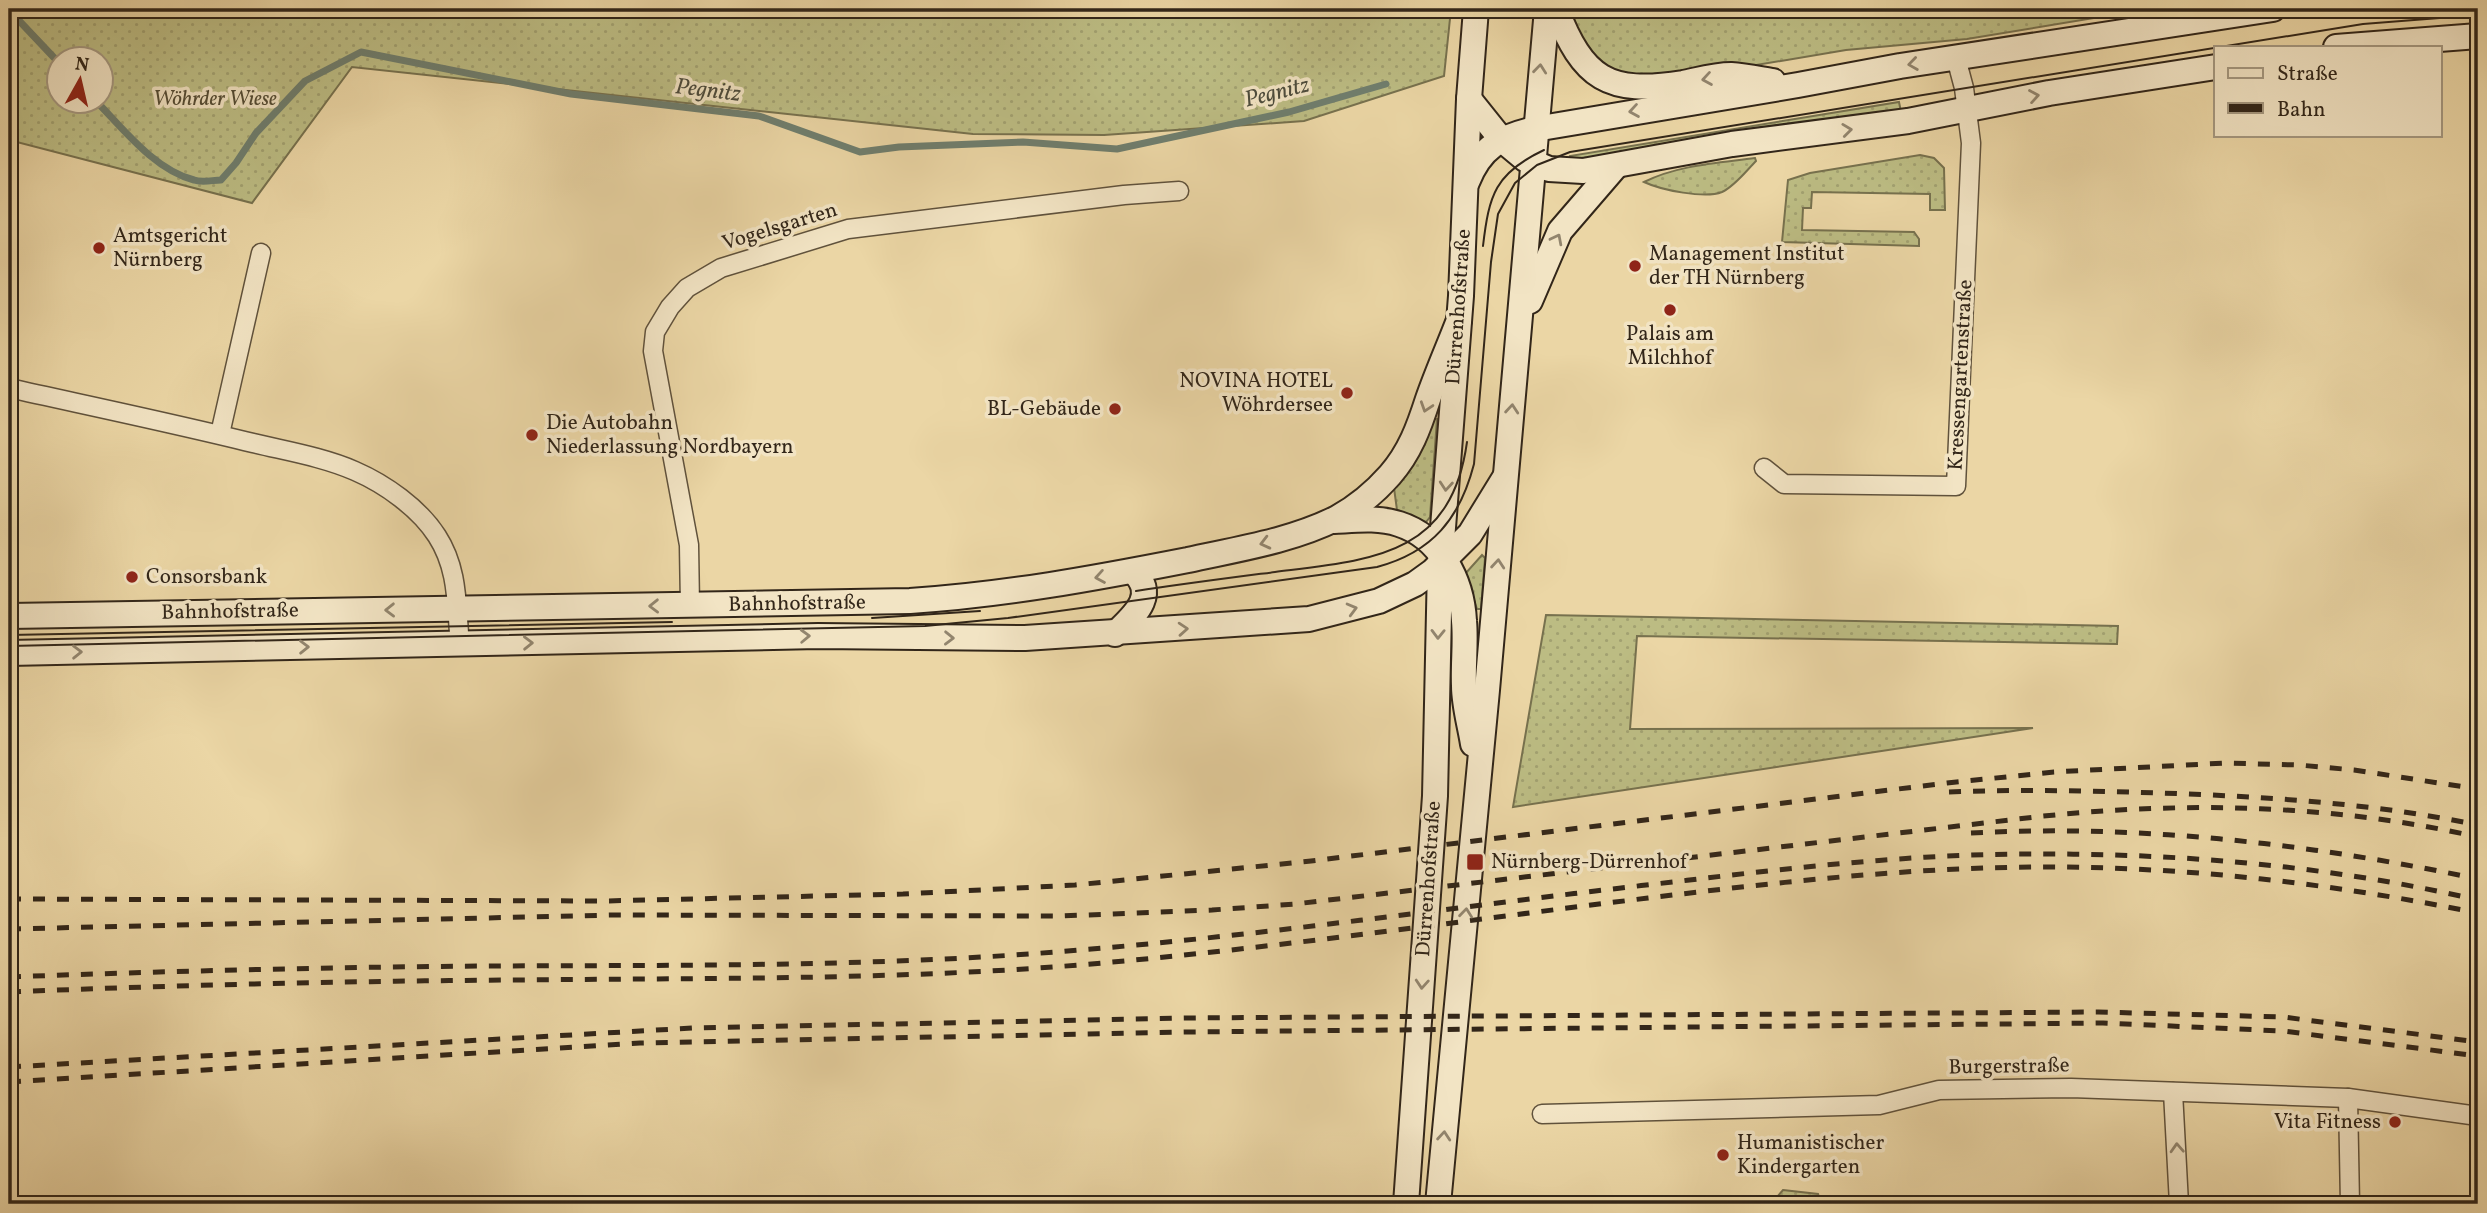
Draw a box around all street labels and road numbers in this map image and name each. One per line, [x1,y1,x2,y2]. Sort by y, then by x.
street label: Vogelsgarten [719,196,841,258]
street label: Dürrenhofstraße [1439,228,1479,386]
street label: Kressengartenstraße [1942,279,1980,471]
street label: Bahnhofstraße [728,588,866,620]
street label: Bahnhofstraße [161,596,299,628]
street label: Dürrenhofstraße [1409,800,1449,958]
street label: Burgerstraße [1948,1051,2070,1083]

